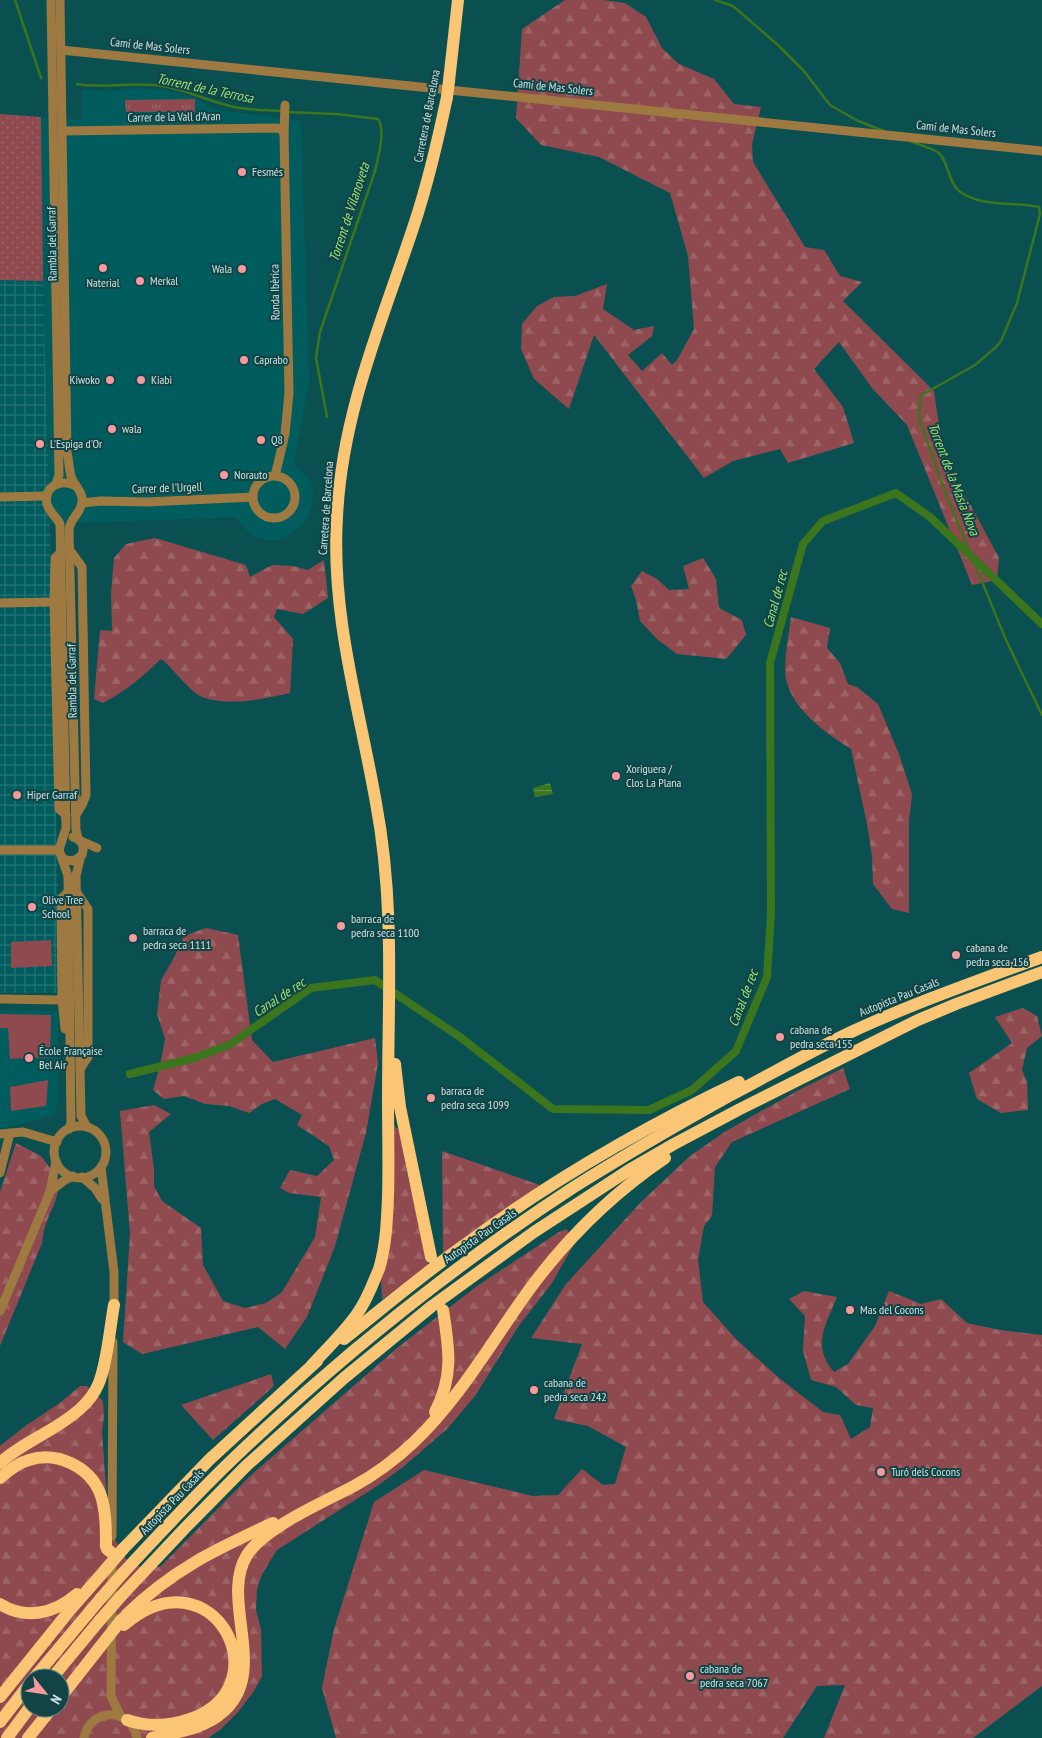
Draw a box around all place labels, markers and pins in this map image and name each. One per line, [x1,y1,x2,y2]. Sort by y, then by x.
place label: Fesmés [252,164,283,179]
marker: Fesmés [236,166,248,178]
place label: Wala [212,261,232,276]
marker: Naterial [97,262,109,274]
marker: Wala [236,263,248,275]
place label: Merkal [150,273,178,288]
place label: Naterial [87,275,120,290]
marker: Merkal [134,275,146,287]
place label: Caprabo [254,352,288,367]
marker: Caprabo [238,354,250,366]
place label: Kiwoko [70,372,100,387]
place label: Kiabi [151,372,172,387]
marker: Kiwoko [104,374,116,386]
marker: Kiabi [135,374,147,386]
place label: wala [122,421,142,436]
marker: wala [106,423,118,435]
place label: Q8 [271,432,283,447]
marker: Q8 [255,434,267,446]
place label: L'Espiga d'Or [50,436,103,451]
marker: L'Espiga d'Or [34,438,46,450]
place label: Norauto [234,467,267,482]
marker: Norauto [218,469,230,481]
place label: Xoriguera / Clos La Plana [626,761,682,790]
marker: Xoriguera / Clos La Plana [610,770,622,782]
place label: Hiper Garraf [27,787,78,802]
marker: Hiper Garraf [11,789,23,801]
place label: Olive Tree School [42,892,83,921]
marker: Olive Tree School [26,901,38,913]
place label: barraca de pedra seca 1100 [351,911,419,940]
marker: barraca de pedra seca 1100 [335,920,347,932]
place label: barraca de pedra seca 1111 [143,923,211,952]
marker: barraca de pedra seca 1111 [127,932,139,944]
place label: cabana de pedra seca 156 [966,940,1029,969]
marker: cabana de pedra seca 156 [950,949,962,961]
place label: cabana de pedra seca 155 [790,1022,853,1051]
marker: cabana de pedra seca 155 [774,1031,786,1043]
place label: École Française Bel Air [39,1043,103,1072]
marker: École Française Bel Air [23,1052,35,1064]
place label: barraca de pedra seca 1099 [441,1083,509,1112]
marker: barraca de pedra seca 1099 [425,1092,437,1104]
place label: Mas del Cocons [860,1302,923,1317]
marker: Mas del Cocons [844,1304,856,1316]
place label: cabana de pedra seca 242 [544,1375,607,1404]
marker: cabana de pedra seca 242 [528,1384,540,1396]
place label: Turó dels Cocons [891,1464,960,1479]
marker: Turó dels Cocons [875,1466,887,1478]
place label: cabana de pedra seca 7067 [700,1661,768,1690]
marker: cabana de pedra seca 7067 [684,1670,696,1682]

